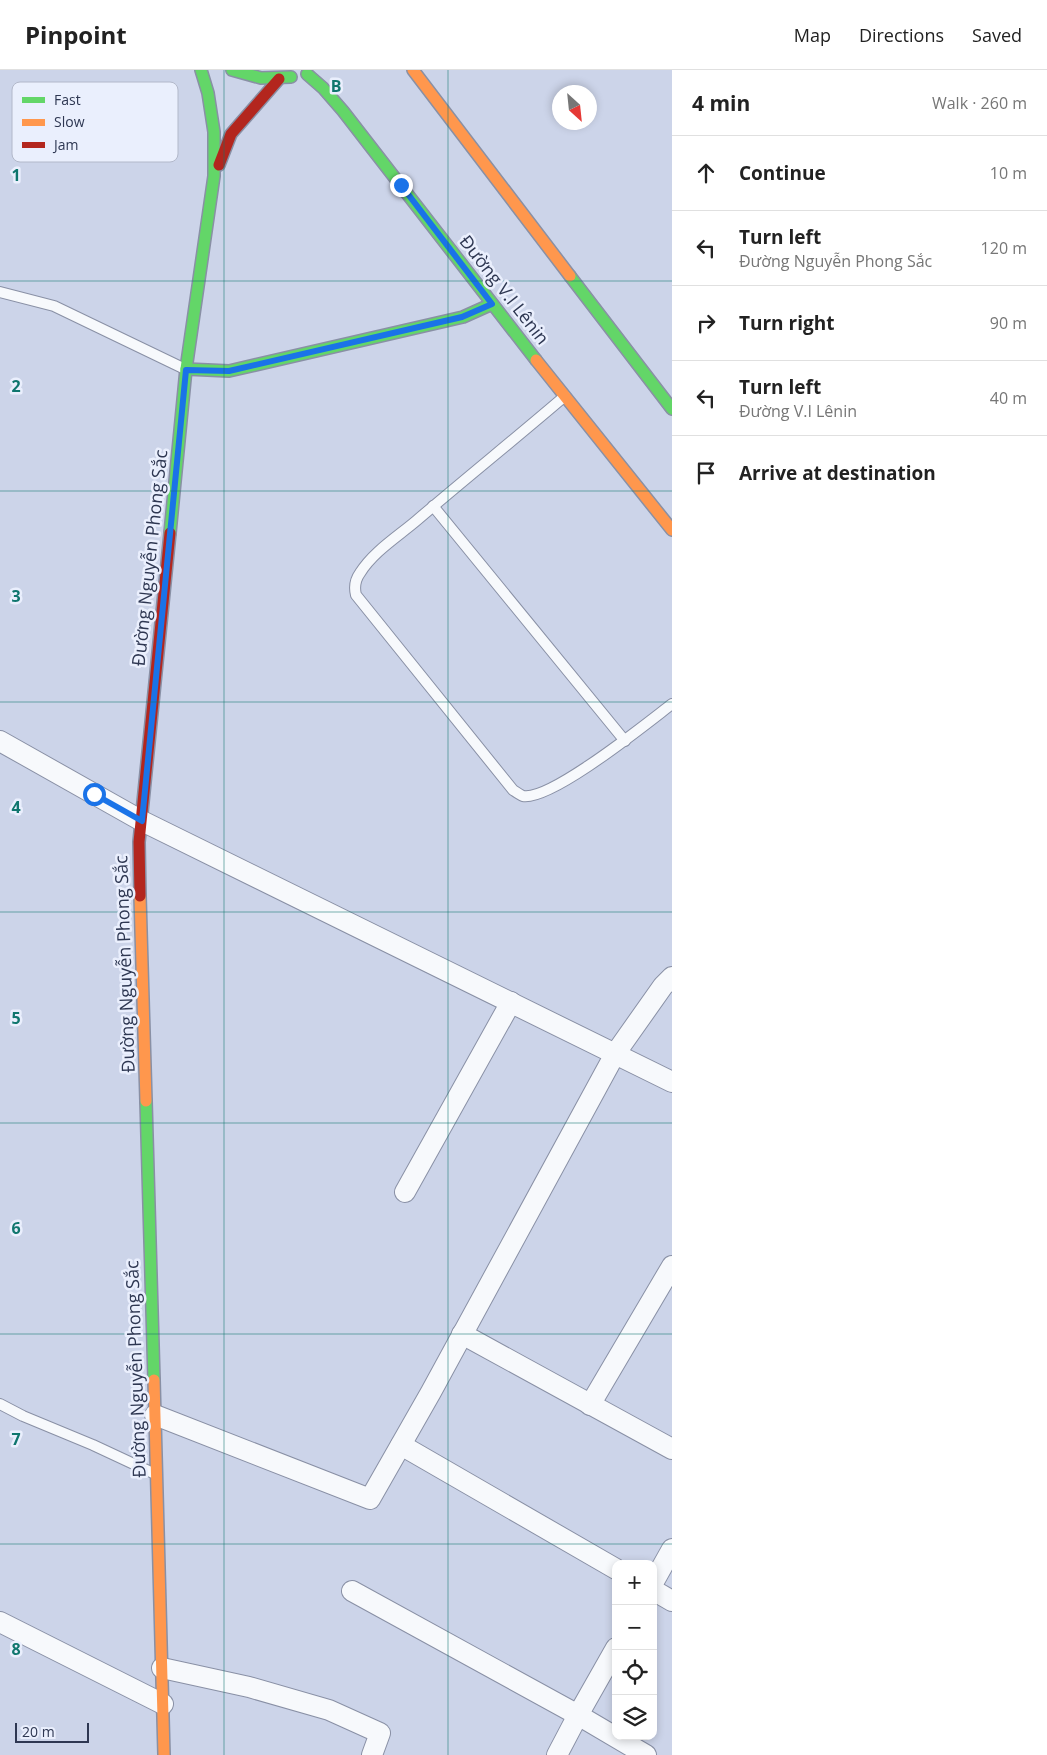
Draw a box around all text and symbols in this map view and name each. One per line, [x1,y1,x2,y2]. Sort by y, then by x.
text: Pinpoint [25,18,127,51]
text: Map [794,23,831,47]
text: Directions [859,23,944,47]
text: Saved [972,23,1022,47]
text: B [331,75,341,97]
legend [12,82,178,162]
north arrow [552,85,597,130]
text: 4 min [692,89,750,117]
text: Fast [54,90,81,109]
text: Walk · 260 m [932,92,1027,114]
text: Slow [54,112,85,131]
text: Jam [52,135,79,154]
icon: ahead [692,159,720,187]
text: Continue [739,160,826,186]
text: 10 m [990,162,1027,184]
text: 1 [11,164,21,186]
route end [390,174,413,197]
text: Turn left [739,224,821,250]
street label: Đường V.I Lênin [454,230,555,349]
icon: left [692,234,720,262]
text: 120 m [981,237,1027,259]
text: Đường Nguyễn Phong Sắc [739,250,932,272]
icon: right [692,309,720,337]
text: Turn right [739,310,834,336]
text: 90 m [990,312,1027,334]
text: Turn left [739,374,821,400]
text: 2 [11,375,21,397]
icon: left [692,384,720,412]
text: 40 m [990,387,1027,409]
text: Đường V.I Lênin [739,400,857,422]
street label: Đường Nguyễn Phong Sắc [126,448,172,667]
icon: arrive [692,459,720,487]
text: Arrive at destination [739,460,936,486]
text: 3 [11,585,21,607]
route start [83,783,106,806]
text: 4 [11,796,21,818]
street label: Đường Nguyễn Phong Sắc [108,855,140,1073]
text: 5 [11,1007,21,1029]
text: 6 [11,1217,21,1239]
street label: Đường Nguyễn Phong Sắc [119,1260,151,1478]
text: 7 [11,1428,21,1450]
map controls [612,1560,657,1740]
button: + [612,1560,657,1605]
button: − [612,1605,657,1650]
text: 8 [11,1638,21,1660]
button: locate [612,1650,657,1695]
button: layers [612,1695,657,1740]
scale bar [15,1720,89,1743]
text: 20 m [22,1722,55,1741]

